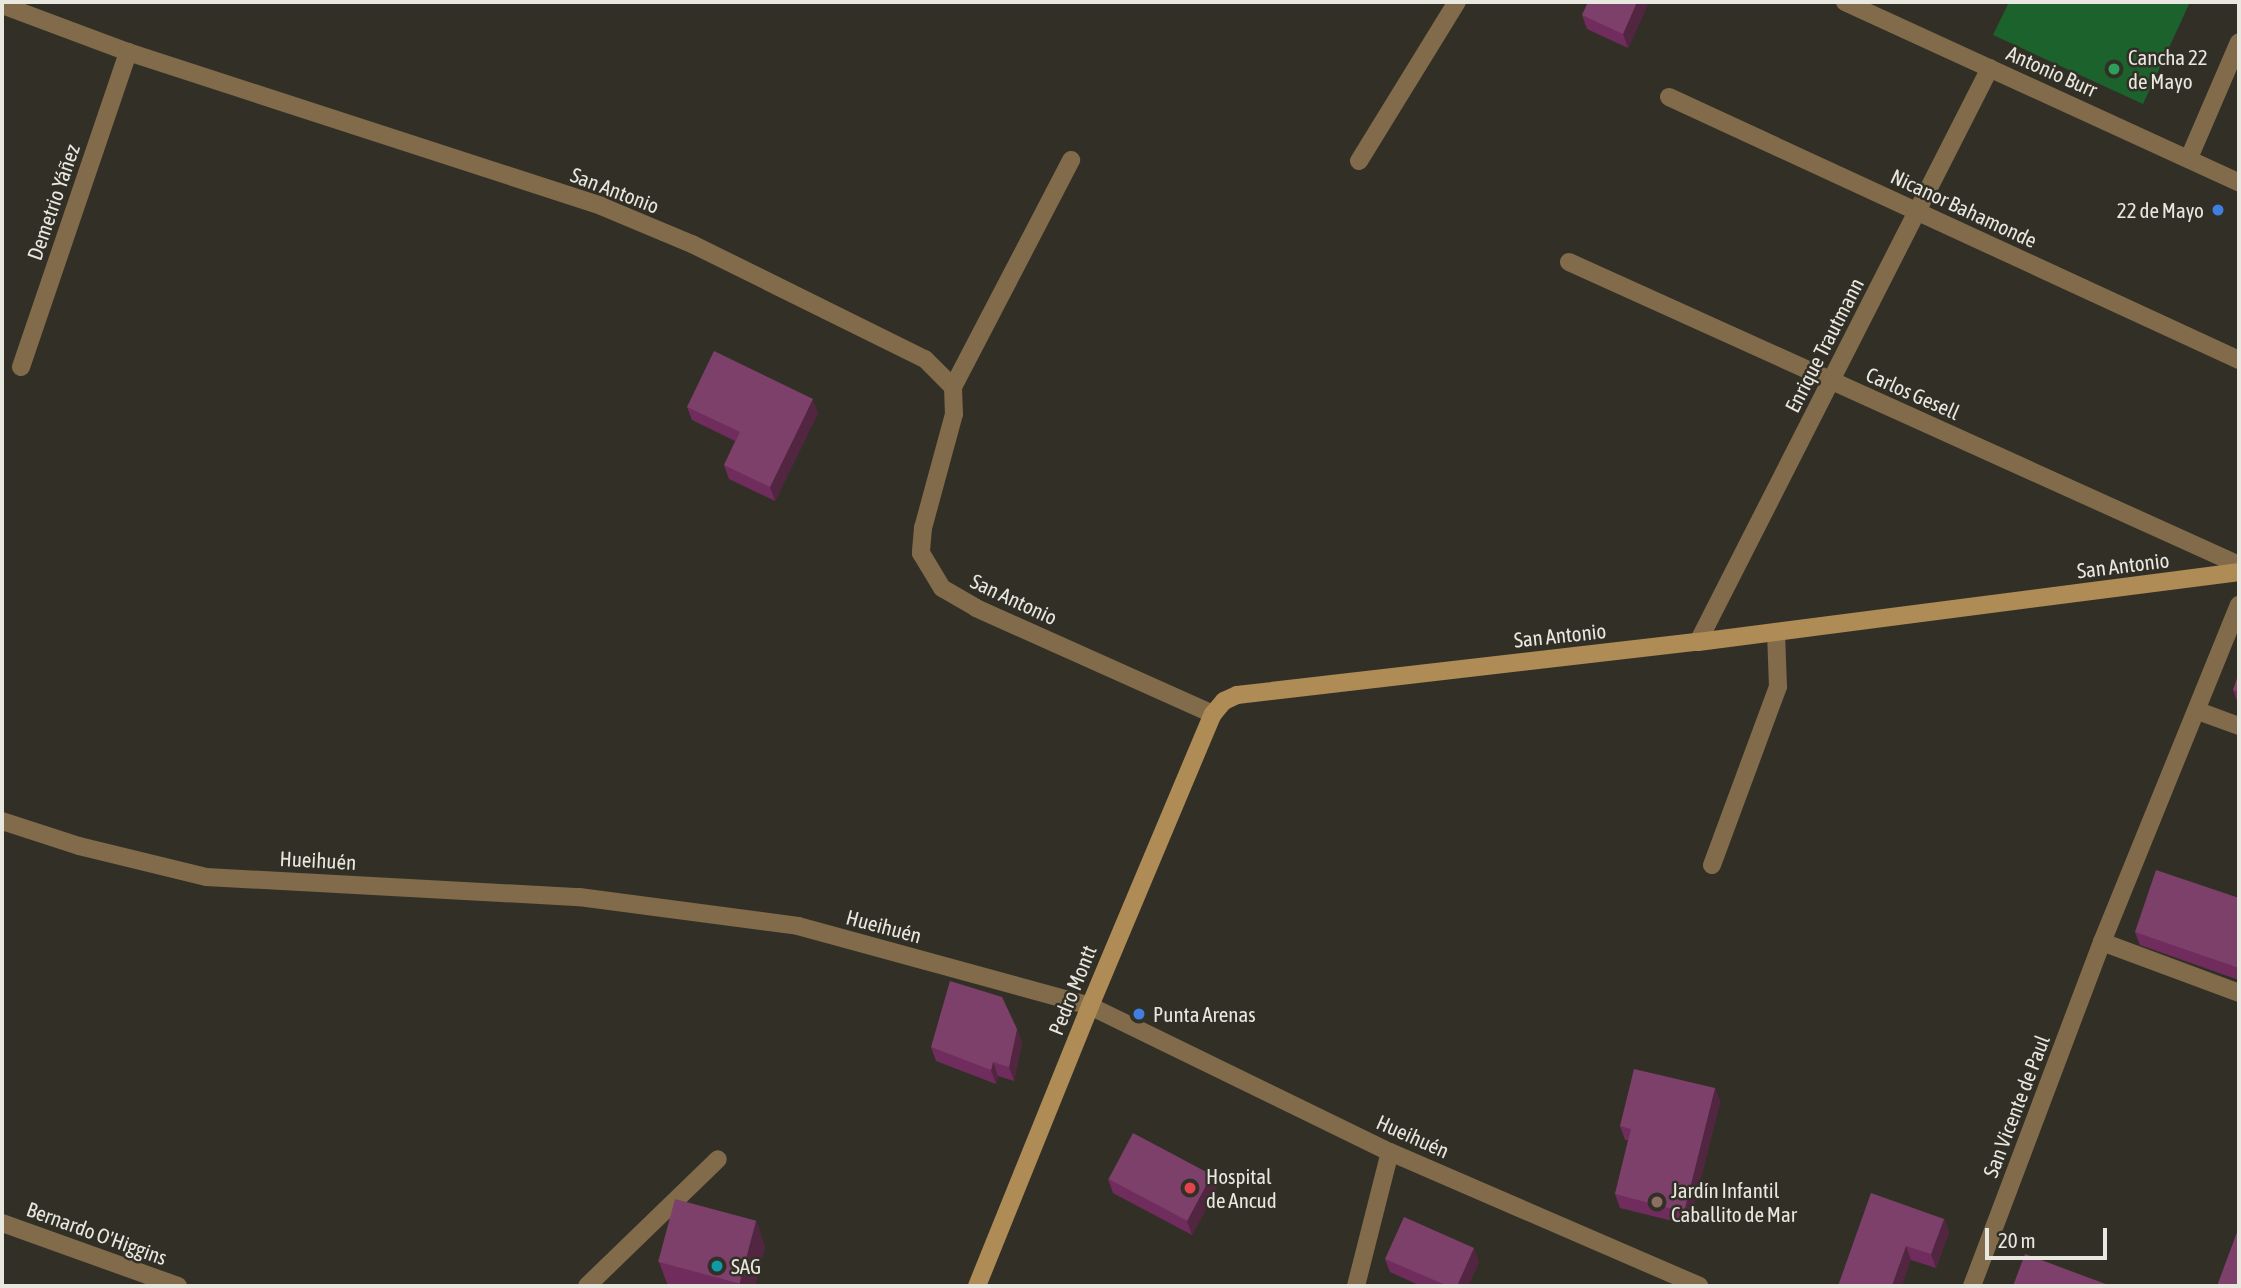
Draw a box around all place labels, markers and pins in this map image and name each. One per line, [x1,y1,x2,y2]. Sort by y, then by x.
place label: Cancha 22 de Mayo [2128,44,2208,94]
marker: Cancha 22 de Mayo [2106,61,2122,77]
place label: 22 de Mayo [2117,197,2204,223]
marker: 22 de Mayo [2210,202,2226,218]
place label: Punta Arenas [1153,1001,1256,1027]
marker: Punta Arenas [1131,1006,1147,1022]
place label: Hospital de Ancud [1206,1163,1277,1213]
place label: Jardín Infantil Caballito de Mar [1671,1177,1797,1227]
marker: Hospital de Ancud [1180,1178,1200,1198]
marker: Jardín Infantil Caballito de Mar [1649,1194,1665,1210]
place label: SAG [731,1253,761,1279]
marker: SAG [709,1258,725,1274]

